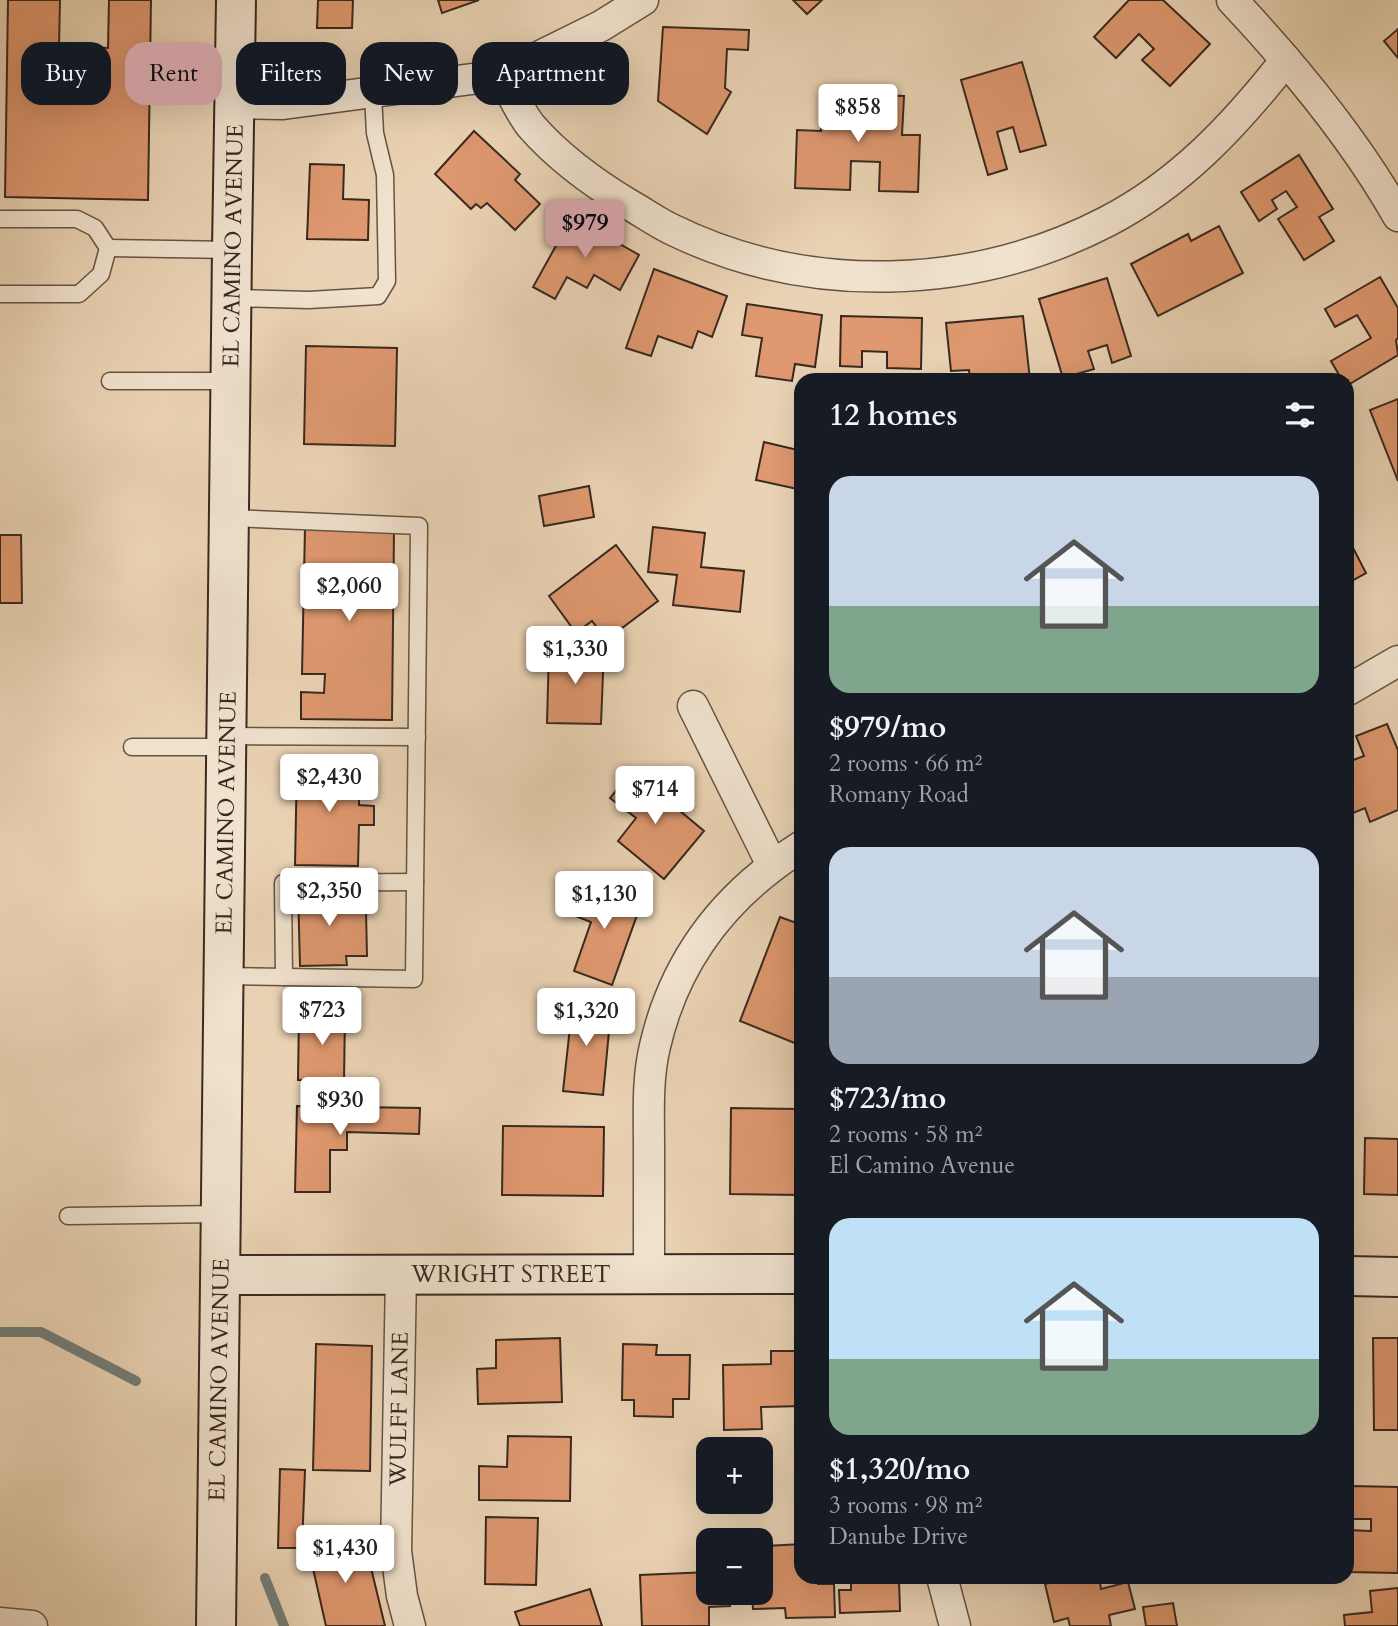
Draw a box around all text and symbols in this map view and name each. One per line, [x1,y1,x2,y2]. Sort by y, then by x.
chip: Buy [21,42,111,105]
chip: Rent [125,42,222,105]
chip: Filters [236,42,346,105]
chip: New [360,42,458,105]
chip: Apartment [472,42,629,105]
pin: $858 [817,85,899,144]
text: $858 [834,91,882,122]
street label: EL CAMINO AVENUE [215,124,251,368]
pin: $979 [544,201,626,260]
text: $979 [561,207,609,238]
text: 12 homes [829,395,958,436]
icon: filters [1281,396,1319,434]
icon: home [1011,521,1137,647]
pin: $2,060 [292,564,406,623]
text: $2,060 [316,570,382,601]
pin: $1,330 [518,626,632,686]
text: $1,330 [542,633,608,664]
street label: EL CAMINO AVENUE [208,691,244,935]
text: $979/mo [829,707,946,748]
text: 2 rooms · 66 m² [829,748,982,779]
pin: $2,430 [272,754,386,814]
text: $2,430 [296,761,362,792]
pin: $714 [614,766,696,826]
text: $714 [631,773,679,804]
text: Romany Road [829,779,969,810]
pin: $2,350 [272,869,386,928]
pin: $1,130 [547,872,661,931]
text: $2,350 [296,875,362,906]
text: $1,130 [571,878,637,909]
icon: home [1011,892,1137,1018]
pin: $723 [281,988,363,1047]
pin: $1,320 [529,988,643,1048]
text: $723 [298,994,346,1025]
text: $1,320 [553,995,619,1026]
pin: $930 [299,1078,381,1137]
text: $723/mo [829,1078,946,1119]
text: $930 [316,1084,364,1115]
text: 2 rooms · 58 m² [829,1119,982,1150]
text: El Camino Avenue [829,1150,1015,1181]
street label: EL CAMINO AVENUE [201,1258,237,1502]
street label: WRIGHT STREET [410,1259,611,1290]
icon: home [1011,1263,1137,1389]
street label: WULFF LANE [382,1331,416,1488]
map controls [696,1437,773,1605]
button: + [696,1437,773,1514]
text: $1,320/mo [829,1449,970,1490]
text: 3 rooms · 98 m² [829,1490,982,1521]
text: Danube Drive [829,1521,968,1552]
pin: $1,430 [288,1526,402,1585]
button: − [696,1528,773,1605]
text: $1,430 [312,1532,378,1563]

